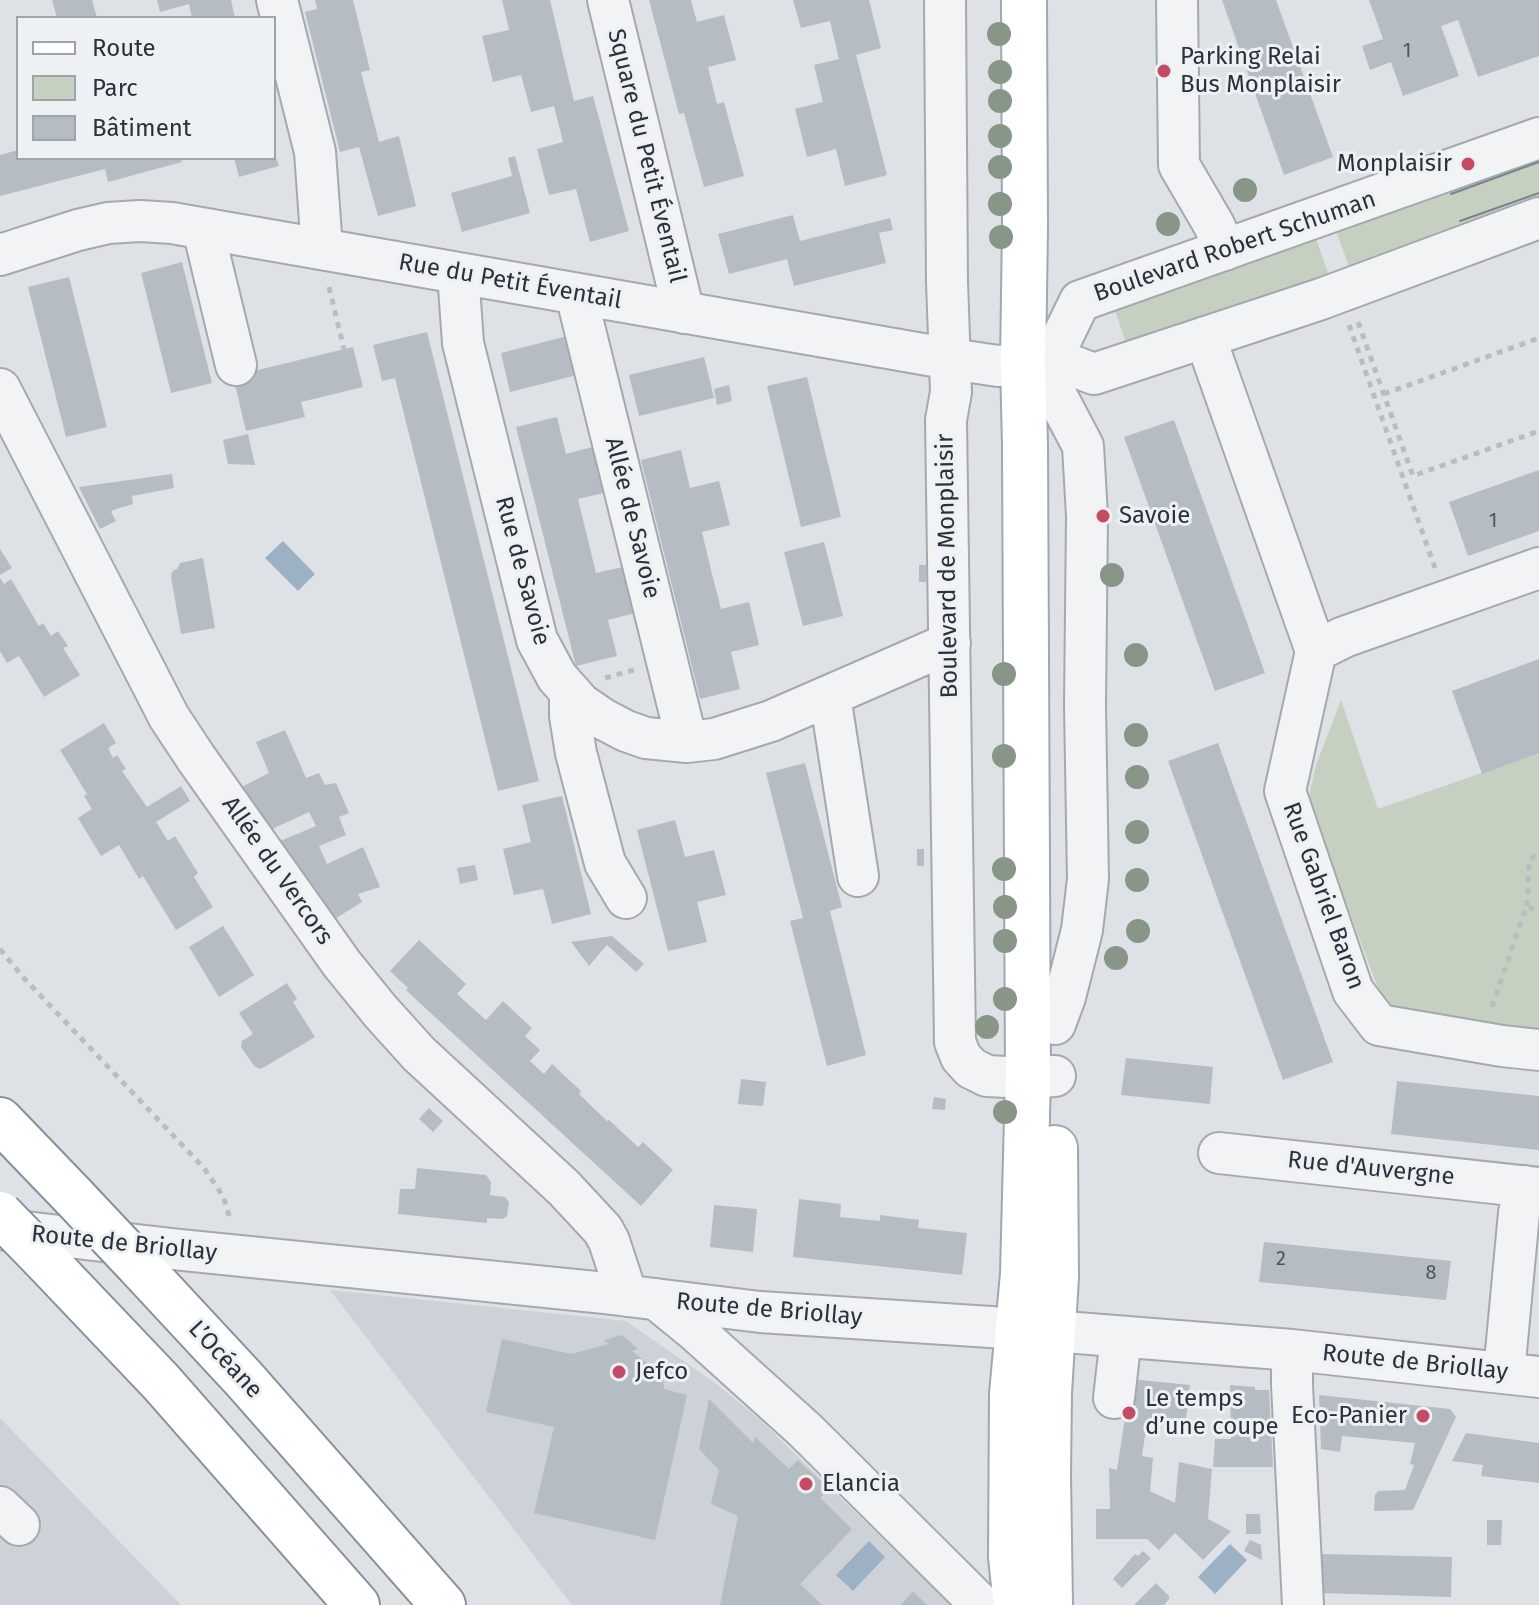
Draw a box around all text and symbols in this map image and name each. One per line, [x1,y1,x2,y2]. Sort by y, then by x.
legend [16,16,276,160]
street label: Square du Petit Éventail [601,26,691,286]
text: Route [92,34,156,62]
house number: 1 [1403,39,1411,63]
place label: Parking Relai Bus Monplaisir [1180,43,1341,99]
marker: Parking Relai Bus Monplaisir [1155,62,1173,80]
text: Parc [92,74,138,102]
text: Bâtiment [92,114,191,142]
place label: Monplaisir [1337,150,1452,178]
marker: Monplaisir [1459,155,1477,173]
street label: Boulevard Robert Schuman [1090,185,1380,309]
street label: Rue du Petit Éventail [396,248,624,316]
street label: Boulevard de Monplaisir [931,433,965,699]
street label: Allée de Savoie [598,434,666,602]
street label: Rue de Savoie [488,493,556,649]
place label: Savoie [1119,502,1190,530]
marker: Savoie [1094,507,1112,525]
house number: 1 [1489,509,1497,533]
street label: Allée du Vercors [215,791,339,951]
street label: Rue Gabriel Baron [1276,798,1370,994]
street label: Rue d'Auvergne [1286,1146,1456,1192]
street label: Route de Briollay [30,1220,218,1268]
house number: 2 [1276,1247,1286,1271]
house number: 8 [1425,1261,1437,1285]
street label: Route de Briollay [675,1288,863,1332]
street label: L’Océane [182,1315,268,1405]
street label: Route de Briollay [1321,1339,1509,1387]
place label: Jefco [635,1358,688,1386]
marker: Jefco [610,1363,628,1381]
place label: Le temps d’une coupe [1145,1385,1279,1441]
place label: Eco-Panier [1291,1402,1407,1430]
marker: Le temps d’une coupe [1120,1404,1138,1422]
marker: Eco-Panier [1414,1407,1432,1425]
place label: Elancia [822,1470,900,1498]
marker: Elancia [797,1475,815,1493]

